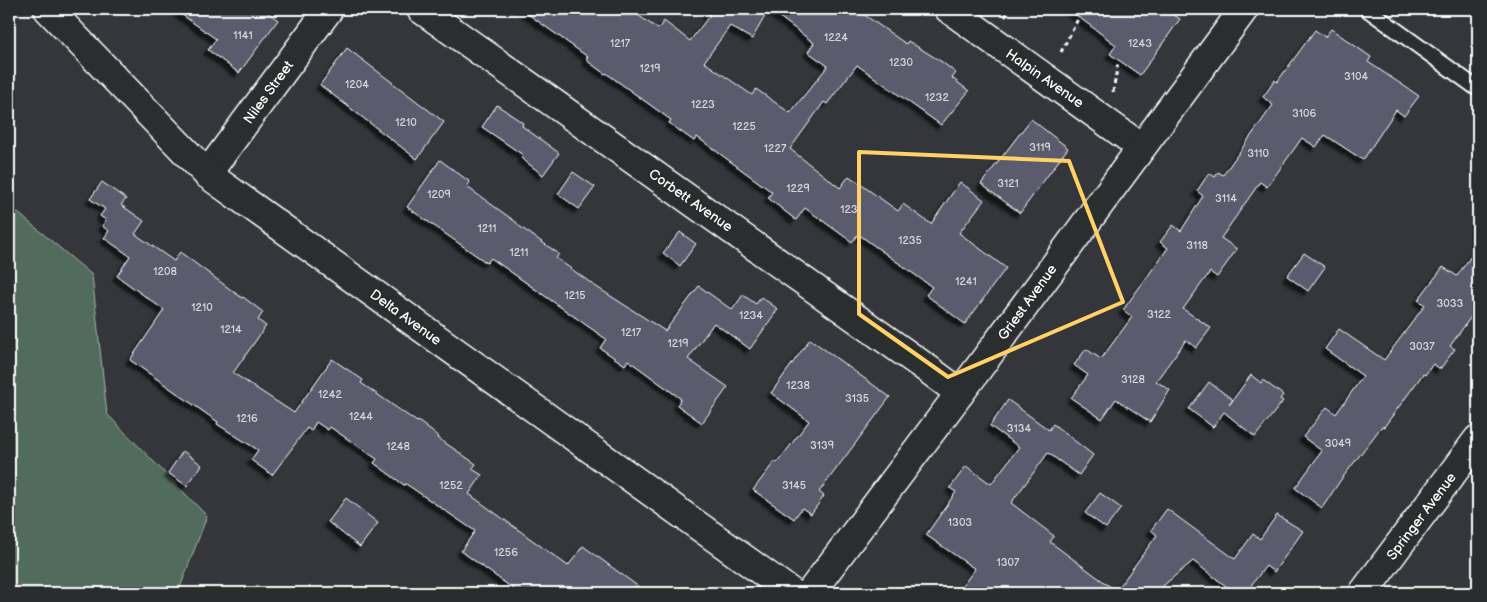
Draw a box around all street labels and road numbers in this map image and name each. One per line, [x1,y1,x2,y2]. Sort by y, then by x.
street label: Halpin Avenue [1002,45,1087,112]
street label: Niles Street [240,57,297,127]
street label: Corbett Avenue [645,165,736,236]
street label: Griest Avenue [994,261,1060,343]
street label: Delta Avenue [367,286,445,349]
street label: Springer Avenue [1383,469,1460,563]

